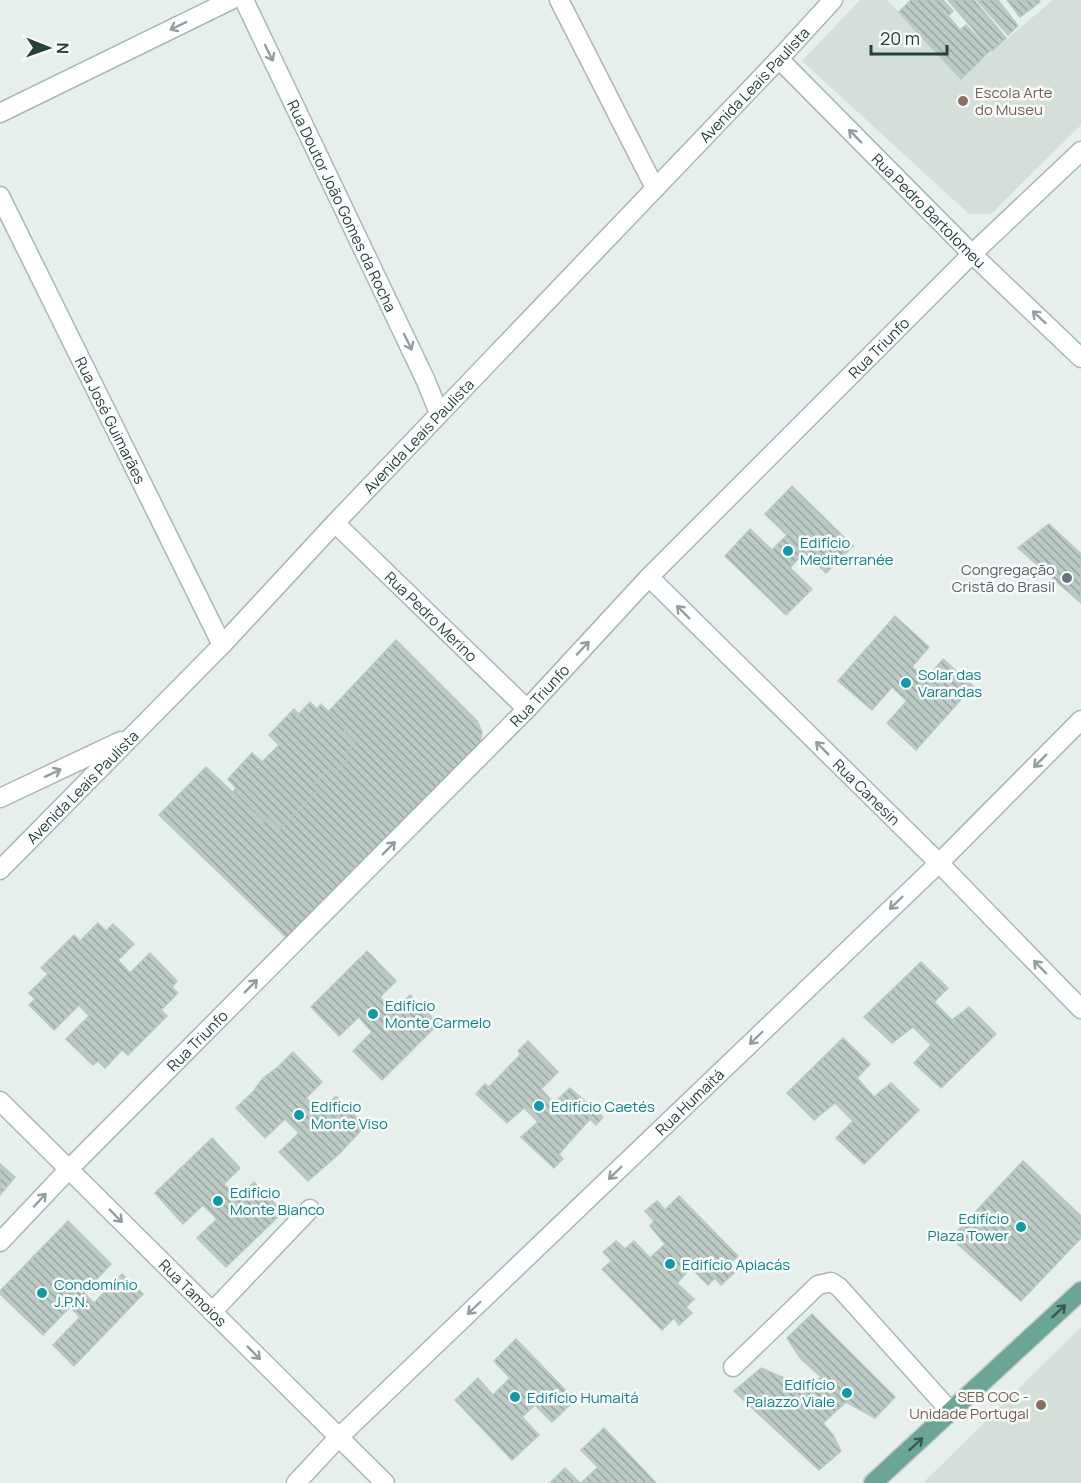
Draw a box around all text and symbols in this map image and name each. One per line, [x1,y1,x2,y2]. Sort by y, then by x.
north arrow [18,18,78,78]
scale bar [871,18,948,56]
one-way arrow [170,20,188,32]
street label: Avenida Leais Paulista [694,22,814,147]
text: 20 m [880,26,920,50]
text: N [52,42,74,54]
one-way arrow [264,43,276,61]
place label: Escola Arte do Museu [975,82,1053,120]
marker: Escola Arte do Museu [956,94,970,108]
street label: Rua Doutor João Gomes da Rocha [283,96,402,315]
one-way arrow [848,128,863,143]
street label: Rua Pedro Bartolomeu [867,148,991,272]
one-way arrow [1031,310,1046,324]
street label: Rua Triunfo [843,312,914,383]
one-way arrow [402,333,414,351]
street label: Rua José Guimarães [71,353,151,487]
street label: Avenida Leais Paulista [358,374,478,498]
place label: Edifício Mediterranée [800,532,894,570]
marker: Edifício Mediterranée [781,544,795,558]
place label: Congregação Cristã do Brasil [952,559,1055,597]
street label: Rua Pedro Merino [380,566,482,666]
marker: Congregação Cristã do Brasil [1060,571,1074,585]
one-way arrow [676,604,691,619]
one-way arrow [576,641,590,656]
street label: Rua Triunfo [505,659,574,731]
place label: Solar das Varandas [918,664,982,702]
marker: Solar das Varandas [899,676,913,690]
street label: Avenida Leais Paulista [21,725,143,848]
one-way arrow [815,741,830,756]
street label: Rua Canesin [829,754,905,830]
one-way arrow [1032,754,1047,768]
one-way arrow [43,767,61,779]
one-way arrow [381,841,396,856]
one-way arrow [889,896,904,911]
one-way arrow [1033,959,1047,974]
one-way arrow [244,979,259,994]
place label: Edifício Monte Carmelo [385,995,491,1033]
street label: Rua Triunfo [162,1005,232,1076]
marker: Edifício Monte Carmelo [366,1007,380,1021]
one-way arrow [748,1031,763,1045]
street label: Rua Humaitá [650,1064,728,1140]
place label: Edifício Monte Viso [311,1096,388,1134]
place label: Edifício Caetés [551,1096,655,1117]
marker: Edifício Caetés [532,1099,546,1113]
marker: Edifício Monte Viso [292,1108,306,1122]
one-way arrow [607,1166,622,1180]
place label: Edifício Monte Bianco [230,1182,325,1220]
one-way arrow [33,1192,47,1207]
marker: Edifício Monte Bianco [211,1194,225,1208]
one-way arrow [109,1208,124,1223]
place label: Edifício Plaza Tower [928,1208,1010,1246]
marker: Edifício Plaza Tower [1014,1220,1028,1234]
street label: Rua Tamoios [155,1254,232,1331]
place label: Edifício Apiacás [682,1254,790,1275]
marker: Edifício Apiacás [663,1257,677,1271]
place label: Condomínio J.P.N. [54,1274,138,1312]
marker: Condomínio J.P.N. [35,1286,49,1300]
one-way arrow [466,1301,481,1315]
one-way arrow [1052,1304,1067,1318]
one-way arrow [247,1346,262,1361]
place label: Edifício Palazzo Viale [746,1374,835,1412]
marker: Edifício Palazzo Viale [840,1386,854,1400]
place label: SEB COC - Unidade Portugal [909,1386,1029,1424]
place label: Edifício Humaitá [527,1387,639,1408]
marker: Edifício Humaitá [508,1390,522,1404]
marker: SEB COC - Unidade Portugal [1034,1398,1048,1412]
one-way arrow [909,1437,924,1451]

